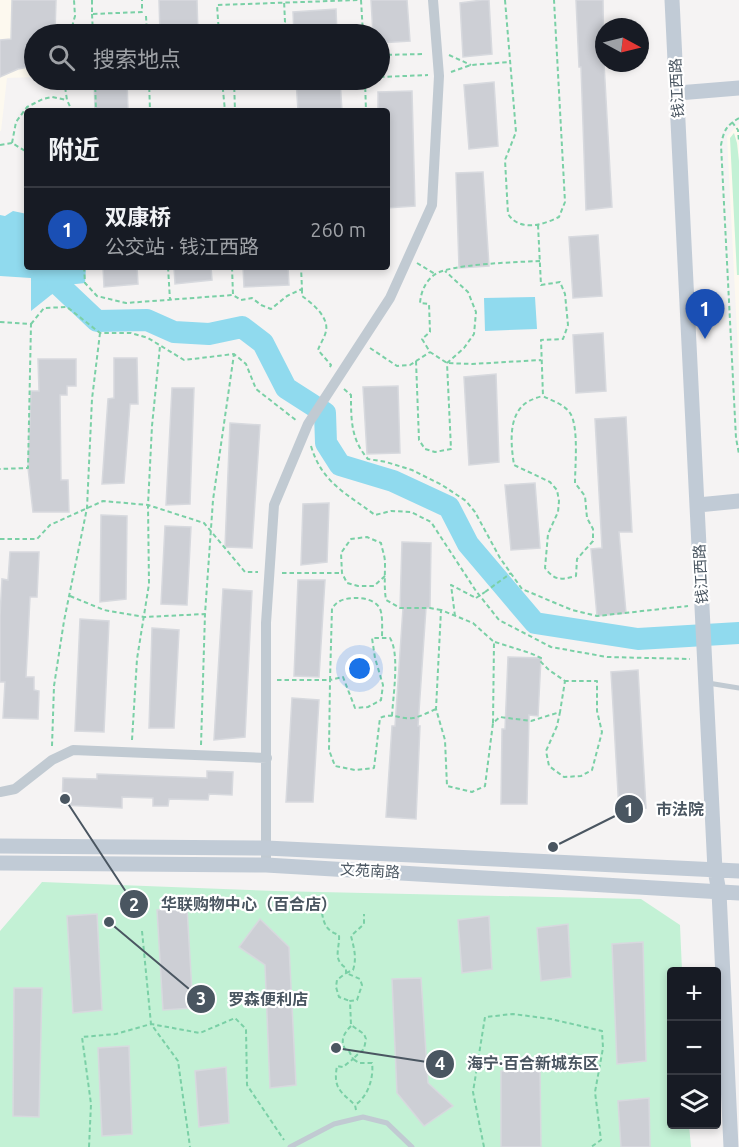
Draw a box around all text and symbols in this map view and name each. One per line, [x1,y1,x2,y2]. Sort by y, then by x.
north arrow [595,18,649,72]
search box [24,24,390,90]
icon: search [45,41,78,74]
text: 搜索地点 [93,46,181,71]
street label: 钱江西路 [666,58,687,118]
text: 附近 [48,135,100,164]
text: 双康桥 [105,204,171,229]
text: 1 [62,218,73,241]
text: 260 m [310,218,366,241]
text: 公交站 · 钱江西路 [105,235,259,258]
pin: 1 [686,290,724,339]
street label: 钱江西路 [690,544,711,604]
your location [345,654,374,683]
callout: 市法院 [614,792,716,826]
text: 1 [624,799,634,819]
text: 市法院 [656,800,704,818]
street label: 文苑南路 [340,860,400,881]
callout: 华联购物中心（百合店） [119,887,349,921]
text: 2 [129,894,139,914]
text: 华联购物中心（百合店） [161,895,337,913]
map controls [667,967,721,1129]
button: + [667,967,721,1021]
callout: 罗森便利店 [186,982,320,1016]
text: 3 [196,988,206,1008]
text: 罗森便利店 [228,990,308,1008]
button: − [667,1021,721,1075]
callout: 海宁·百合新城东区 [425,1047,611,1081]
text: 4 [435,1053,445,1073]
text: 海宁·百合新城东区 [467,1054,599,1072]
button: layers [667,1075,721,1129]

